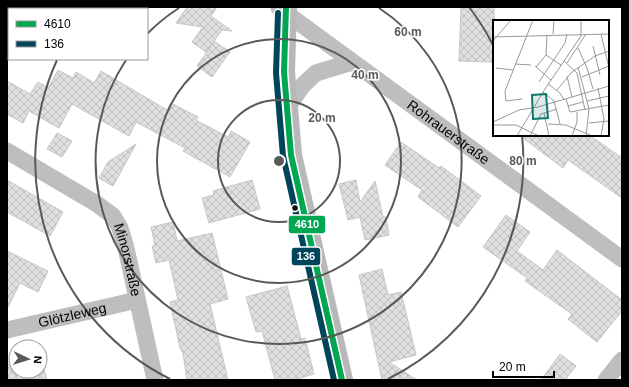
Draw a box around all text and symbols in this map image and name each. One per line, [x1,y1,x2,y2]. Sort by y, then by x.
legend [8,8,148,60]
text: 4610 [44,17,71,31]
inset map [493,20,609,136]
text: 60 m [394,25,422,39]
text: 136 [44,37,64,51]
text: 40 m [351,68,379,82]
street label: Rohrauerstraße [404,97,493,168]
text: 20 m [308,111,336,125]
centre of rings [272,154,286,168]
text: 80 m [509,154,537,168]
unlabelled marker [290,203,300,213]
line badge: 4610 [288,215,326,234]
text: 4610 [295,218,319,230]
street label: Minorstraße [111,221,144,298]
line badge: 136 [291,247,321,266]
text: 136 [297,250,315,262]
street label: Glötzleweg [37,299,108,331]
north arrow [8,339,48,379]
scale bar [493,353,554,379]
text: N [32,355,44,364]
text: 20 m [499,360,526,374]

